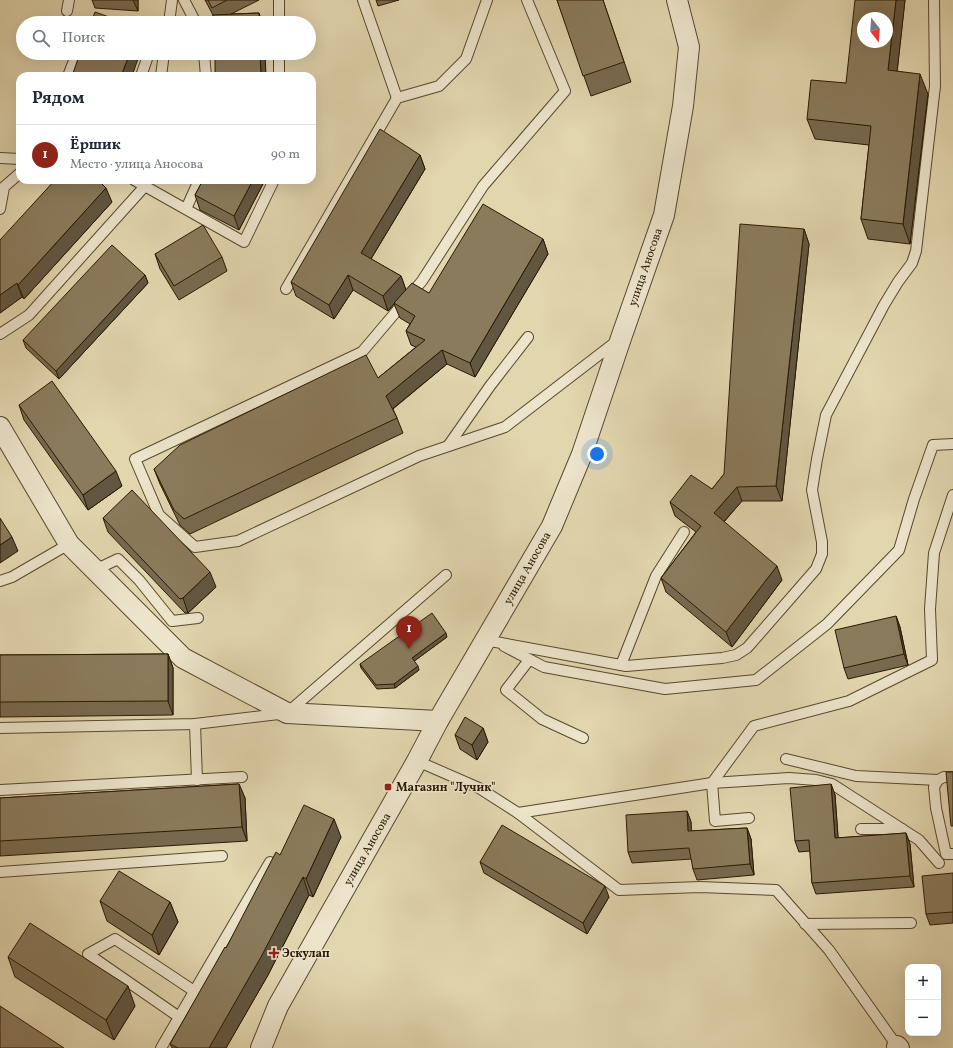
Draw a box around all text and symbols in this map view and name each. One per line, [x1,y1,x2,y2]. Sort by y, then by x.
north arrow [857,12,893,48]
search box [16,16,316,60]
icon: search [30,27,52,49]
text: Поиск [62,28,105,49]
text: Рядом [32,87,85,110]
text: Ёршик [70,135,121,156]
text: 1 [42,146,48,164]
text: 90 m [271,146,300,164]
text: Место · улица Аносова [70,156,203,174]
street label: улица Аносова [625,226,667,309]
your location [587,444,607,464]
street label: улица Аносова [500,529,555,608]
pin: 1 [396,616,422,649]
place label: Магазин "Лучик" [396,780,496,796]
marker: Магазин "Лучик" [383,782,393,792]
street label: улица Аносова [340,810,395,889]
place label: Эскулап [282,946,330,962]
marker: Эскулап [269,948,279,958]
map controls [905,964,941,1036]
button: + [905,964,941,1000]
button: − [905,1000,941,1036]

